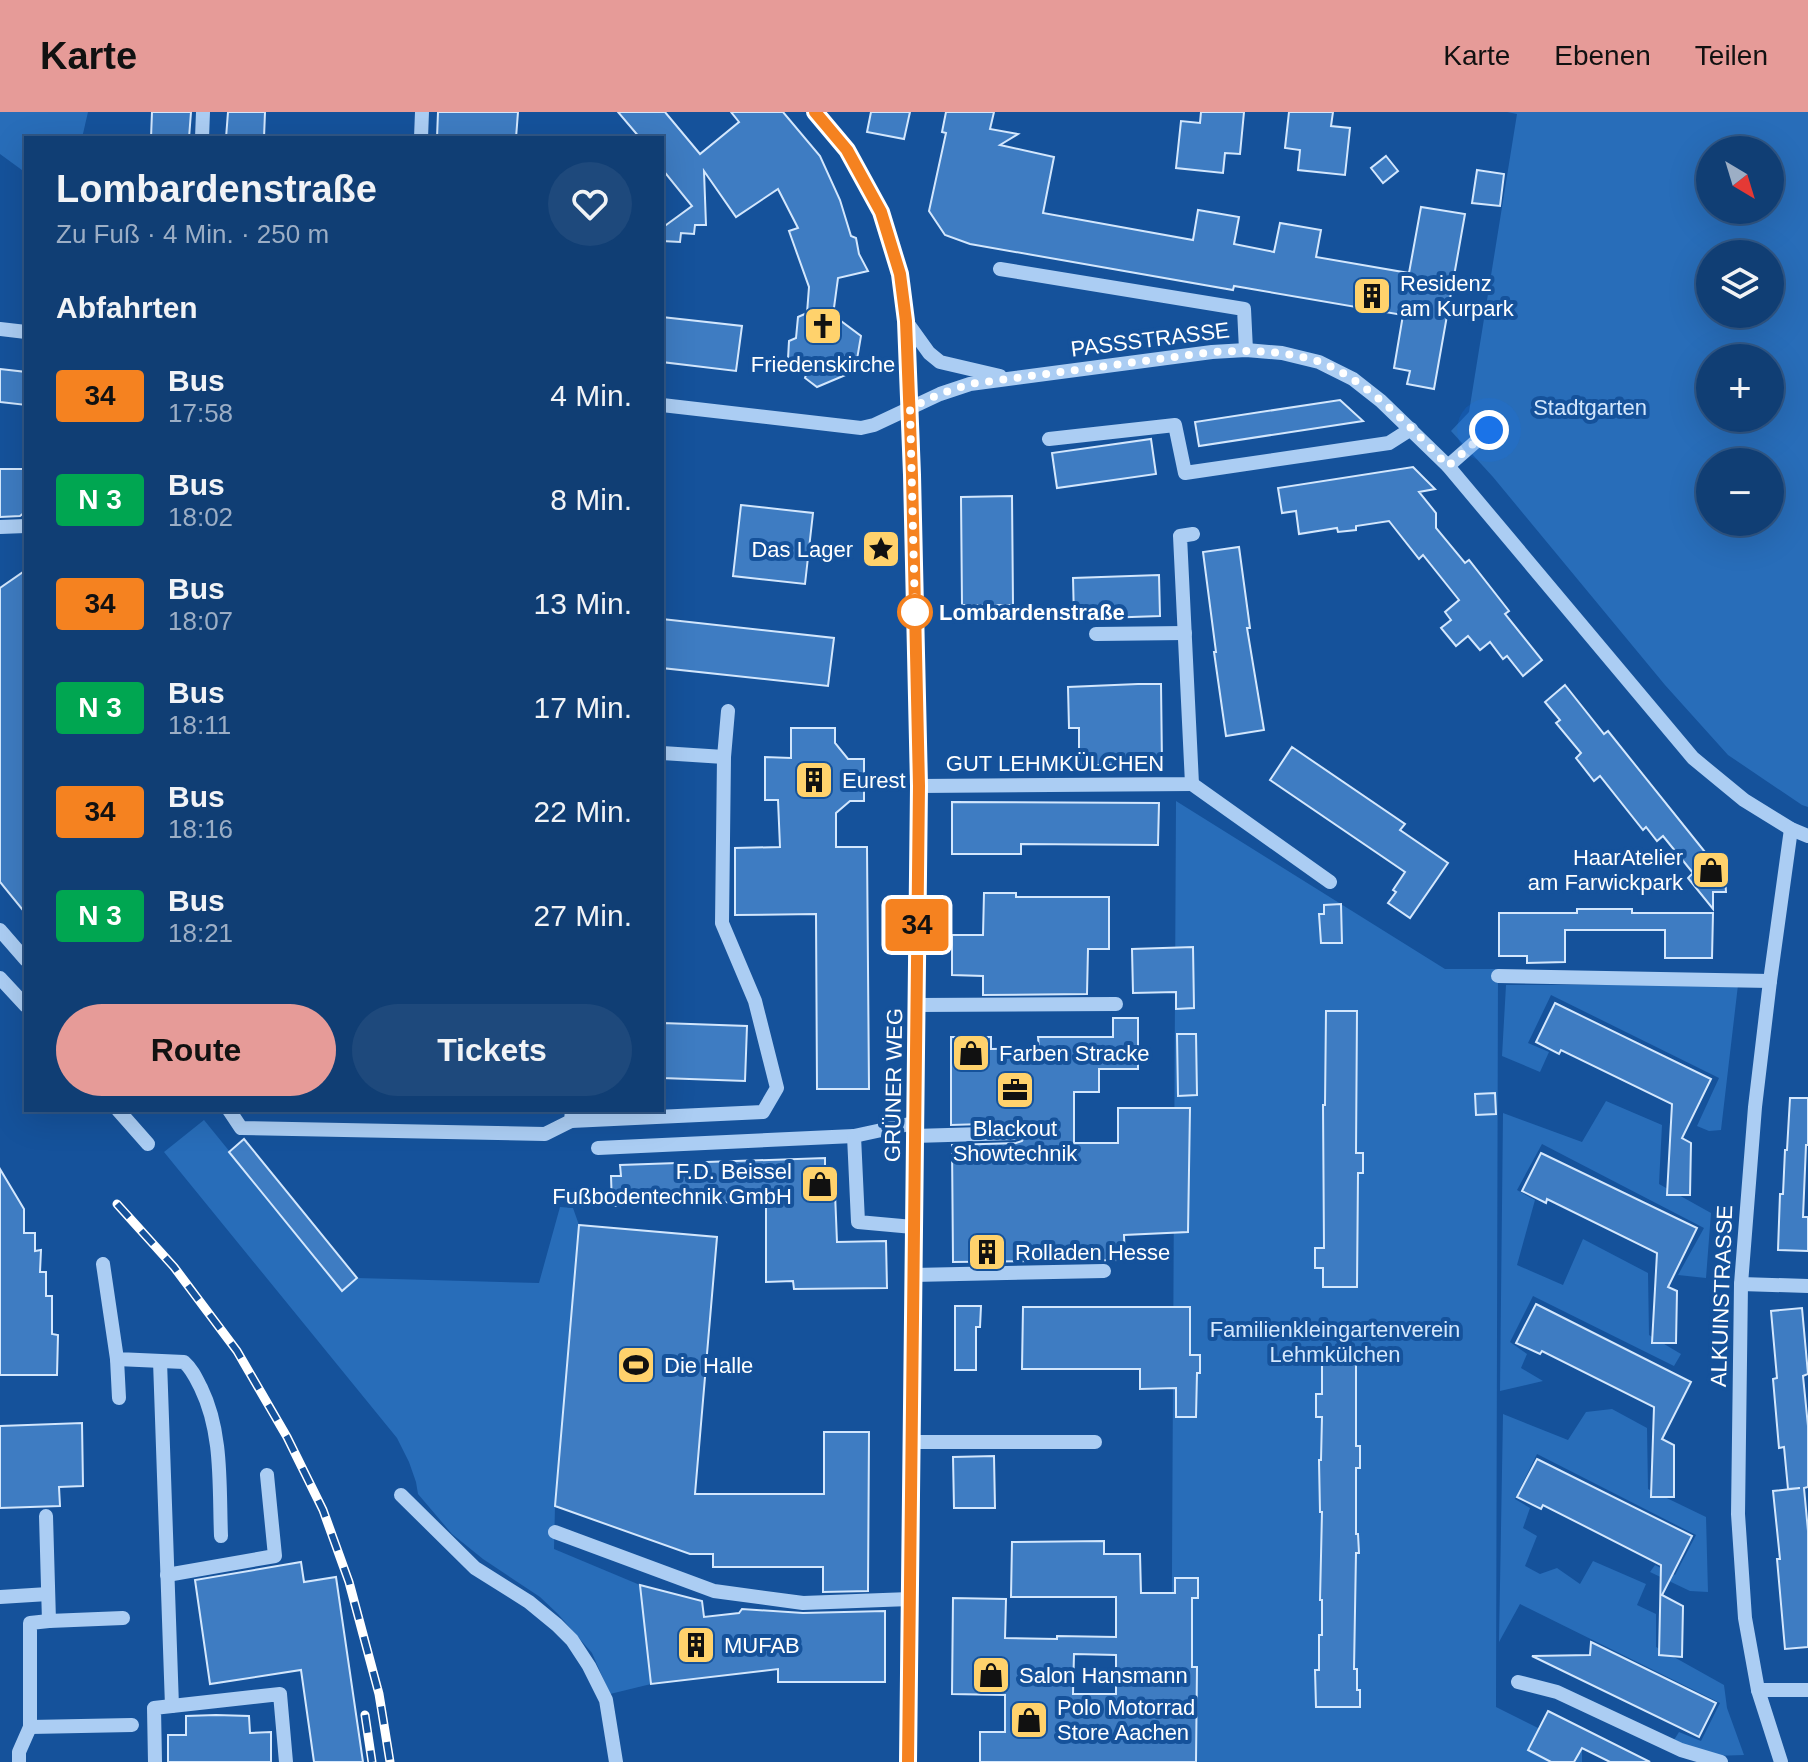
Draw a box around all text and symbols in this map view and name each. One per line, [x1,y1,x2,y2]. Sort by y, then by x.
text: Karte [40,35,137,77]
text: Karte [1443,40,1510,71]
text: Ebenen [1554,40,1651,71]
text: Teilen [1695,40,1768,71]
north arrow [1696,136,1784,224]
map controls [1696,136,1784,536]
button: heart [548,162,632,246]
text: Lombardenstraße [56,168,377,210]
text: Zu Fuß · 4 Min. · 250 m [56,219,329,249]
button: layers [1696,240,1784,328]
place label: Residenz am Kurpark [1400,271,1515,321]
building icon: Residenz am Kurpark [1351,275,1393,317]
text: Abfahrten [56,291,198,324]
church icon: Friedenskirche [802,305,844,347]
street label: PASSSTRASSE [1069,317,1231,362]
button: + [1696,344,1784,432]
place label: Friedenskirche [751,352,895,377]
text: Bus [168,364,225,397]
text: 4 Min. [550,379,632,412]
text: 34 [84,380,116,411]
park label: Stadtgarten [1533,395,1647,420]
text: 17:58 [168,398,233,428]
your location [1469,410,1509,450]
button: − [1696,448,1784,536]
text: Bus [168,468,225,501]
text: 8 Min. [550,483,632,516]
text: N 3 [78,484,122,515]
text: 18:02 [168,502,233,532]
place icon: Das Lager [860,528,902,570]
place label: Das Lager [751,537,853,562]
text: Bus [168,572,225,605]
text: 13 Min. [534,587,632,620]
text: 34 [84,588,116,619]
marker: Lombardenstraße [898,595,932,629]
place label: Lombardenstraße [939,600,1125,625]
text: 18:07 [168,606,233,636]
text: Bus [168,676,225,709]
text: 17 Min. [534,691,632,724]
text: N 3 [78,692,122,723]
text: 18:11 [168,710,231,740]
street label: GUT LEHMKÜLCHEN [946,751,1164,776]
building icon: Eurest [793,759,835,801]
place label: Eurest [842,768,906,793]
text: Bus [168,780,225,813]
text: 22 Min. [534,795,632,828]
text: 34 [84,796,116,827]
text: 18:16 [168,814,233,844]
place label: HaarAtelier am Farwickpark [1528,845,1684,895]
shop icon: HaarAtelier am Farwickpark [1690,849,1732,891]
text: Bus [168,884,225,917]
text: 27 Min. [534,899,632,932]
line badge: 34 [881,899,953,951]
text: N 3 [78,900,122,931]
text: 34 [901,909,933,940]
text: 18:21 [168,918,233,948]
button: Route [56,1004,336,1096]
button: Tickets [352,1004,632,1096]
street label: GRÜNER WEG [880,1008,907,1162]
shop icon: Farben Stracke [950,1032,992,1074]
place label: Farben Stracke [999,1041,1149,1066]
office icon: Blackout Showtechnik [994,1069,1036,1111]
place label: Blackout Showtechnik [953,1116,1078,1166]
place label: F.D. Beissel Fußbodentechnik GmbH [552,1159,792,1209]
shop icon: F.D. Beissel Fußbodentechnik GmbH [799,1163,841,1205]
street label: ALKUINSTRASSE [1706,1205,1737,1387]
building icon: Rolladen Hesse [966,1231,1008,1273]
place label: Rolladen Hesse [1015,1240,1170,1265]
park label: Familienkleingartenverein Lehmkülchen [1210,1317,1460,1367]
sports icon: Die Halle [615,1344,657,1386]
place label: Die Halle [664,1353,753,1378]
building icon: MUFAB [675,1624,717,1666]
place label: MUFAB [724,1633,800,1658]
shop icon: Salon Hansmann [970,1654,1012,1696]
place label: Salon Hansmann [1019,1663,1188,1688]
place label: Polo Motorrad Store Aachen [1057,1695,1195,1745]
shop icon: Polo Motorrad Store Aachen [1008,1699,1050,1741]

